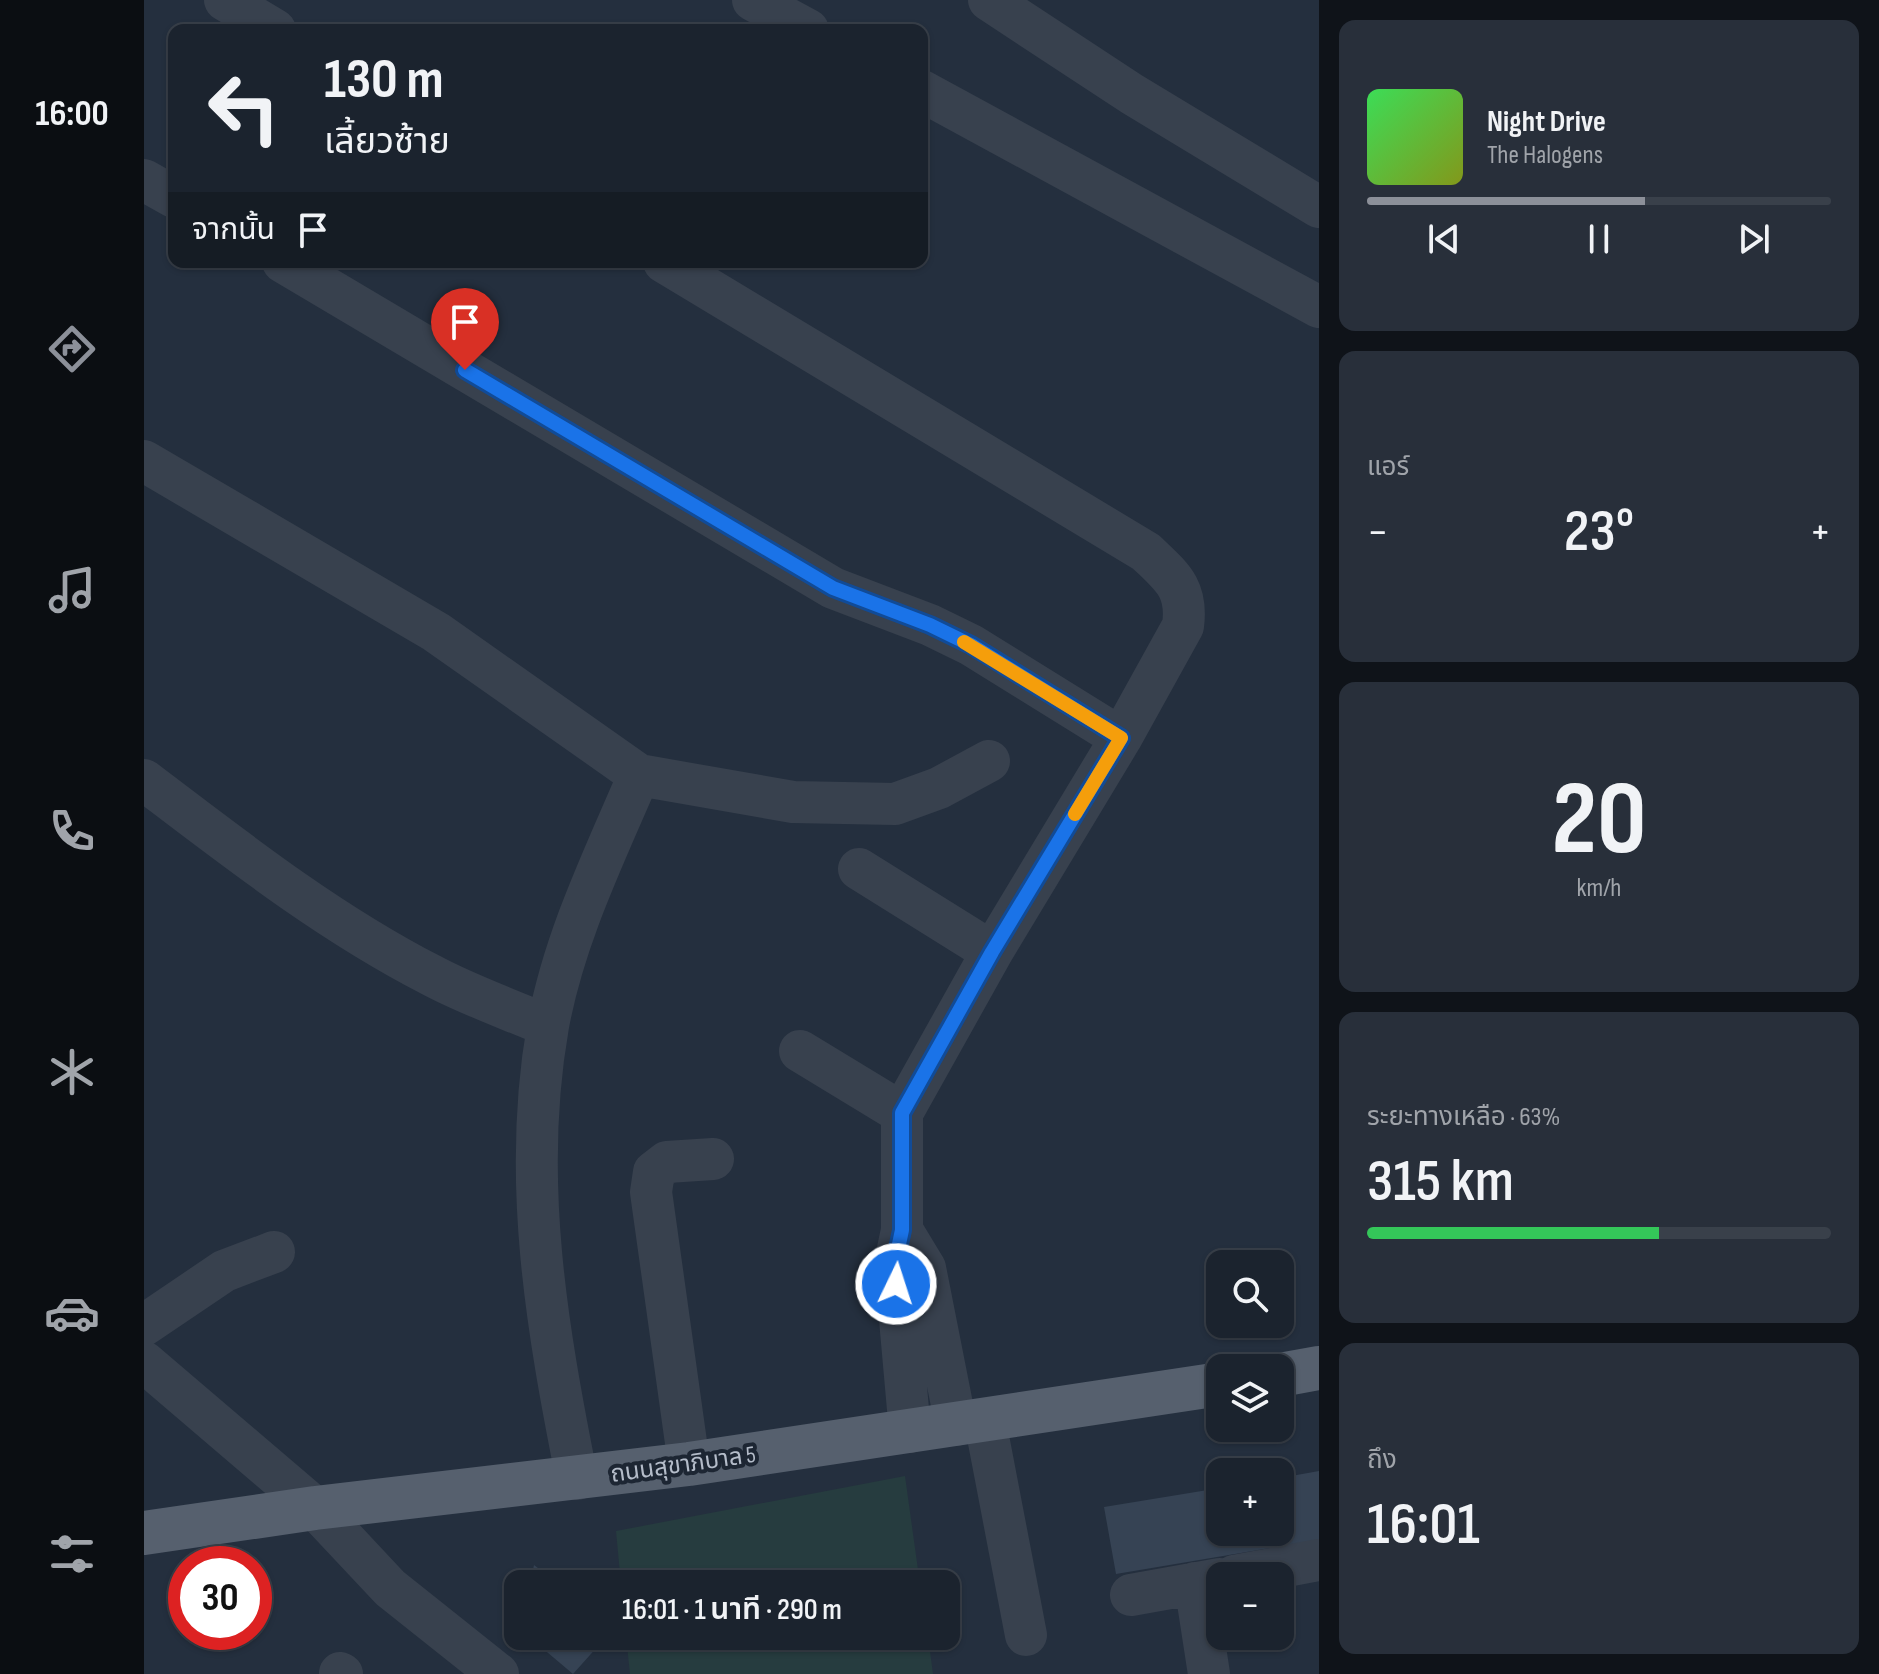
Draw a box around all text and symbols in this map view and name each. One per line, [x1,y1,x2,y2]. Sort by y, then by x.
text: 130 m [324,47,444,114]
icon: left [192,56,296,160]
text: 16:00 [35,93,109,136]
text: Night Drive [1487,104,1606,140]
text: เลี้ยวซ้าย [324,121,450,164]
text: The Halogens [1487,140,1603,171]
icon: arrive [291,208,335,252]
text: จากนั้น [192,212,275,248]
icon: previous [1422,217,1466,261]
icon: pause [1577,217,1621,261]
icon: next [1732,217,1776,261]
pin [431,288,499,370]
icon: arrive [443,300,487,344]
icon: directions [44,321,100,377]
text: แอร์ [1367,452,1409,483]
text: 23° [1564,496,1634,568]
text: − [1367,506,1389,559]
text: + [1809,506,1831,559]
icon: music [44,562,100,618]
text: 20 [1551,758,1647,883]
icon: phone [44,803,100,859]
text: km/h [1577,873,1621,904]
icon: climate [44,1044,100,1100]
text: ระยะทางเหลือ · 63% [1367,1102,1560,1133]
text: 315 km [1367,1146,1514,1218]
position arrow [854,1242,938,1326]
map controls [1206,1250,1294,1650]
button: search [1206,1250,1294,1338]
icon: car [44,1285,100,1341]
button: layers [1206,1354,1294,1442]
street label: ถนนสุขาภิบาล 5 [609,1440,758,1489]
text: ถึง [1367,1445,1397,1476]
button: + [1206,1458,1294,1546]
text: 16:01 [1367,1489,1480,1561]
icon: filters [44,1526,100,1582]
speed limit sign: 30 [168,1546,272,1650]
button: − [1206,1562,1294,1650]
text: 16:01 · 1 นาที · 290 m [622,1592,842,1628]

